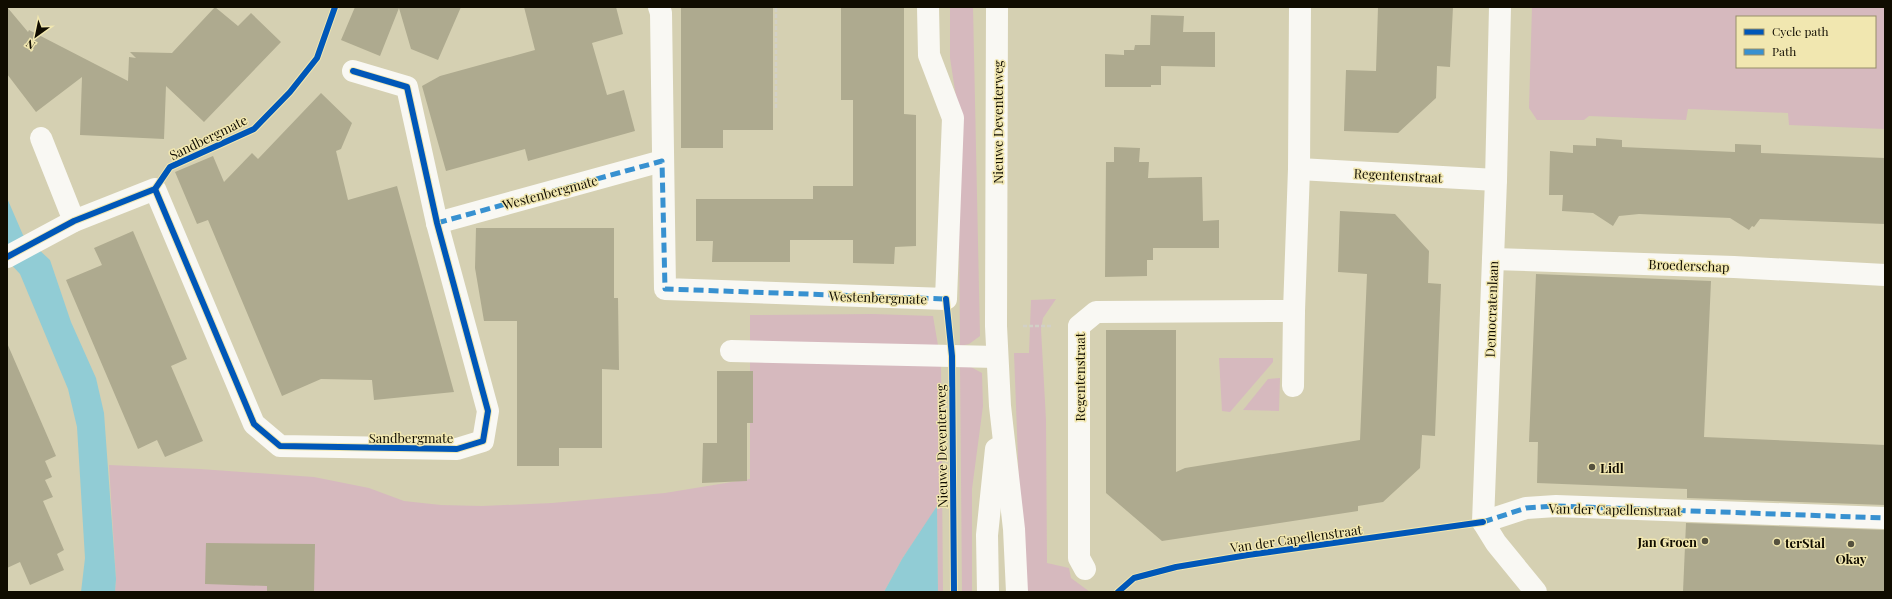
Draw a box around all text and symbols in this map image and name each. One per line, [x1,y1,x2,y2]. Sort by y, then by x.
north arrow [16,16,56,56]
legend [1736,16,1876,68]
text: Cycle path [1772,23,1829,39]
text: N [23,36,38,53]
text: Path [1772,43,1796,59]
street label: Nieuwe Deventerweg [989,60,1006,184]
street label: Sandbergmate [166,111,250,163]
street label: Regentenstraat [1353,164,1443,186]
street label: Westenbergmate [500,171,600,213]
street label: Broederschap [1648,255,1730,275]
street label: Democratenlaan [1481,260,1501,358]
street label: Westenbergmate [828,287,928,307]
street label: Regentenstraat [1071,332,1088,421]
street label: Nieuwe Deventerweg [931,384,951,508]
street label: Sandbergmate [369,429,454,446]
place label: Lidl [1600,459,1624,476]
marker: Lidl [1587,462,1597,472]
street label: Van der Capellenstraat [1548,499,1682,519]
street label: Van der Capellenstraat [1228,520,1363,556]
place label: Jan Groen [1637,533,1697,550]
place label: terStal [1784,534,1825,551]
marker: Jan Groen [1700,536,1710,546]
marker: terStal [1772,537,1782,547]
marker: Okay [1846,539,1856,549]
place label: Okay [1835,550,1867,567]

